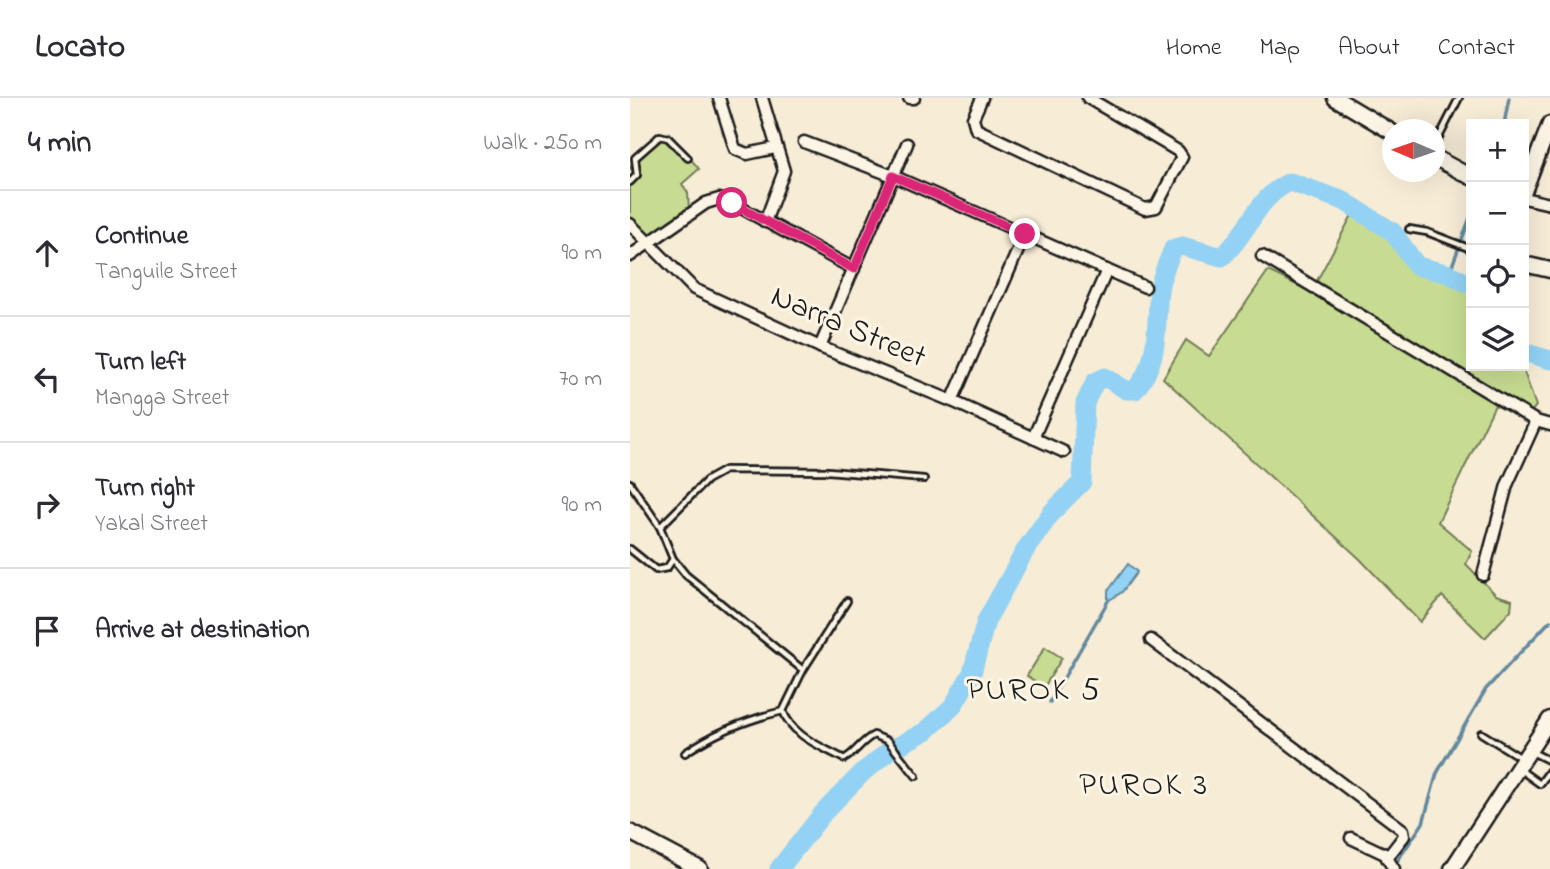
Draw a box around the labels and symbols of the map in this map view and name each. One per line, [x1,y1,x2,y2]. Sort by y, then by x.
north arrow [1382,119,1445,182]
route start [716,187,747,218]
route end [1009,218,1040,249]
street label: Narra Street [763,274,933,382]
district label: PUROK 5 [966,667,1102,715]
district label: PUROK 3 [1079,762,1209,810]

